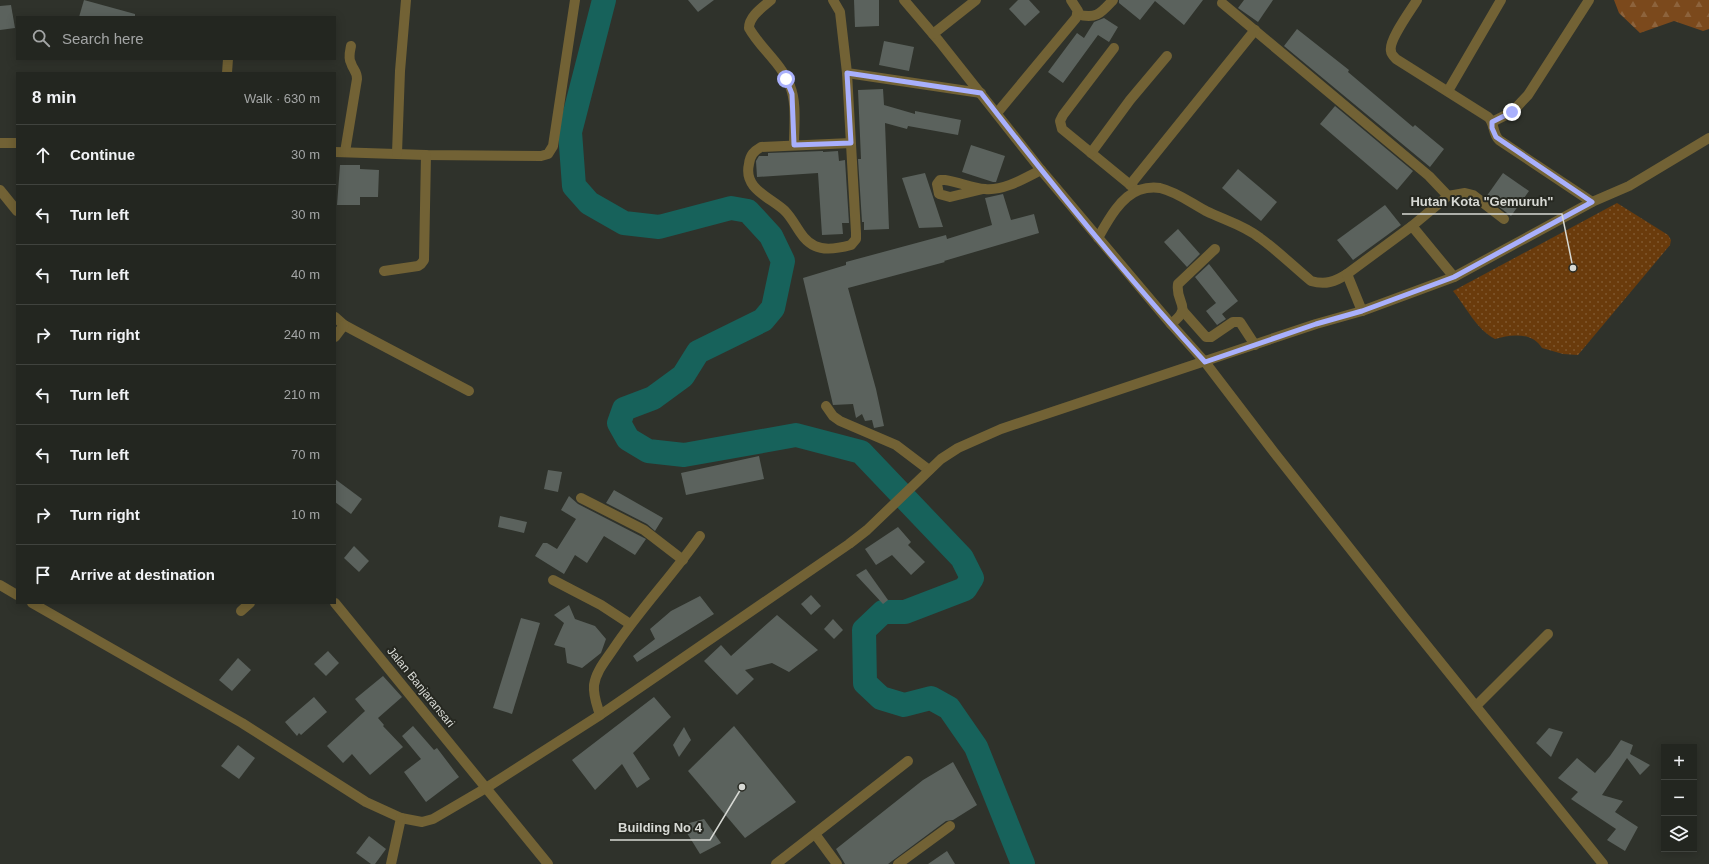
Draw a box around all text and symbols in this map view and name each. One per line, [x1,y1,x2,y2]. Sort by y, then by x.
search box [16,16,336,60]
icon: search [30,27,52,49]
text: Search here [62,30,144,47]
route start [777,70,795,88]
text: 8 min [32,88,76,107]
text: Walk · 630 m [244,91,320,106]
route end [1503,103,1521,121]
icon: ahead [32,144,54,166]
text: Continue [70,146,135,163]
text: 30 m [291,147,320,162]
callout: Hutan Kota "Gemuruh" [1402,189,1562,214]
text: Hutan Kota "Gemuruh" [1410,194,1554,209]
icon: left [32,204,54,226]
text: Turn left [70,206,129,223]
text: 30 m [291,207,320,222]
icon: left [32,264,54,286]
text: Turn left [70,266,129,283]
text: 40 m [291,267,320,282]
icon: right [32,324,54,346]
text: Turn right [70,326,140,343]
text: 240 m [284,327,320,342]
icon: left [32,384,54,406]
text: Turn left [70,386,129,403]
text: 210 m [284,387,320,402]
icon: left [32,444,54,466]
text: Turn left [70,446,129,463]
text: 70 m [291,447,320,462]
icon: right [32,504,54,526]
text: Turn right [70,506,140,523]
text: 10 m [291,507,320,522]
icon: arrive [32,564,54,586]
text: Arrive at destination [70,566,215,583]
street label: Jalan Banjaransari [384,644,458,730]
map controls [1661,744,1697,852]
button: + [1661,744,1697,780]
button: − [1661,780,1697,816]
callout: Building No 4 [610,815,710,840]
button: layers [1661,816,1697,852]
text: Building No 4 [618,820,703,835]

